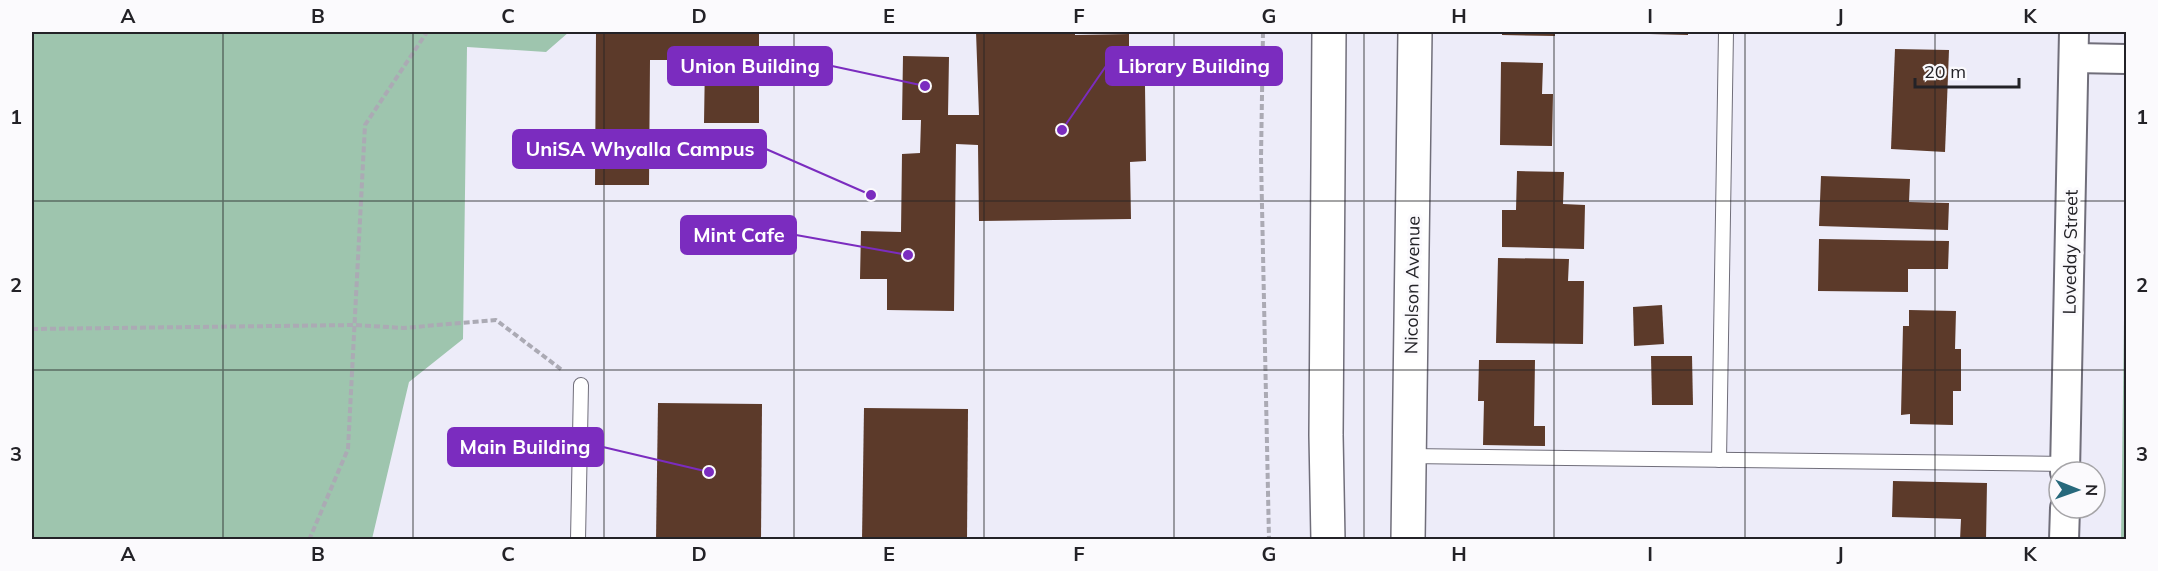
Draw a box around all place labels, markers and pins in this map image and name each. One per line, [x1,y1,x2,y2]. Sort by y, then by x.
callout: Union Building [668,47,832,85]
callout: Library Building [1106,47,1282,85]
callout: UniSA Whyalla Campus [513,130,766,168]
callout: Mint Cafe [681,216,796,254]
callout: Main Building [448,428,603,466]

